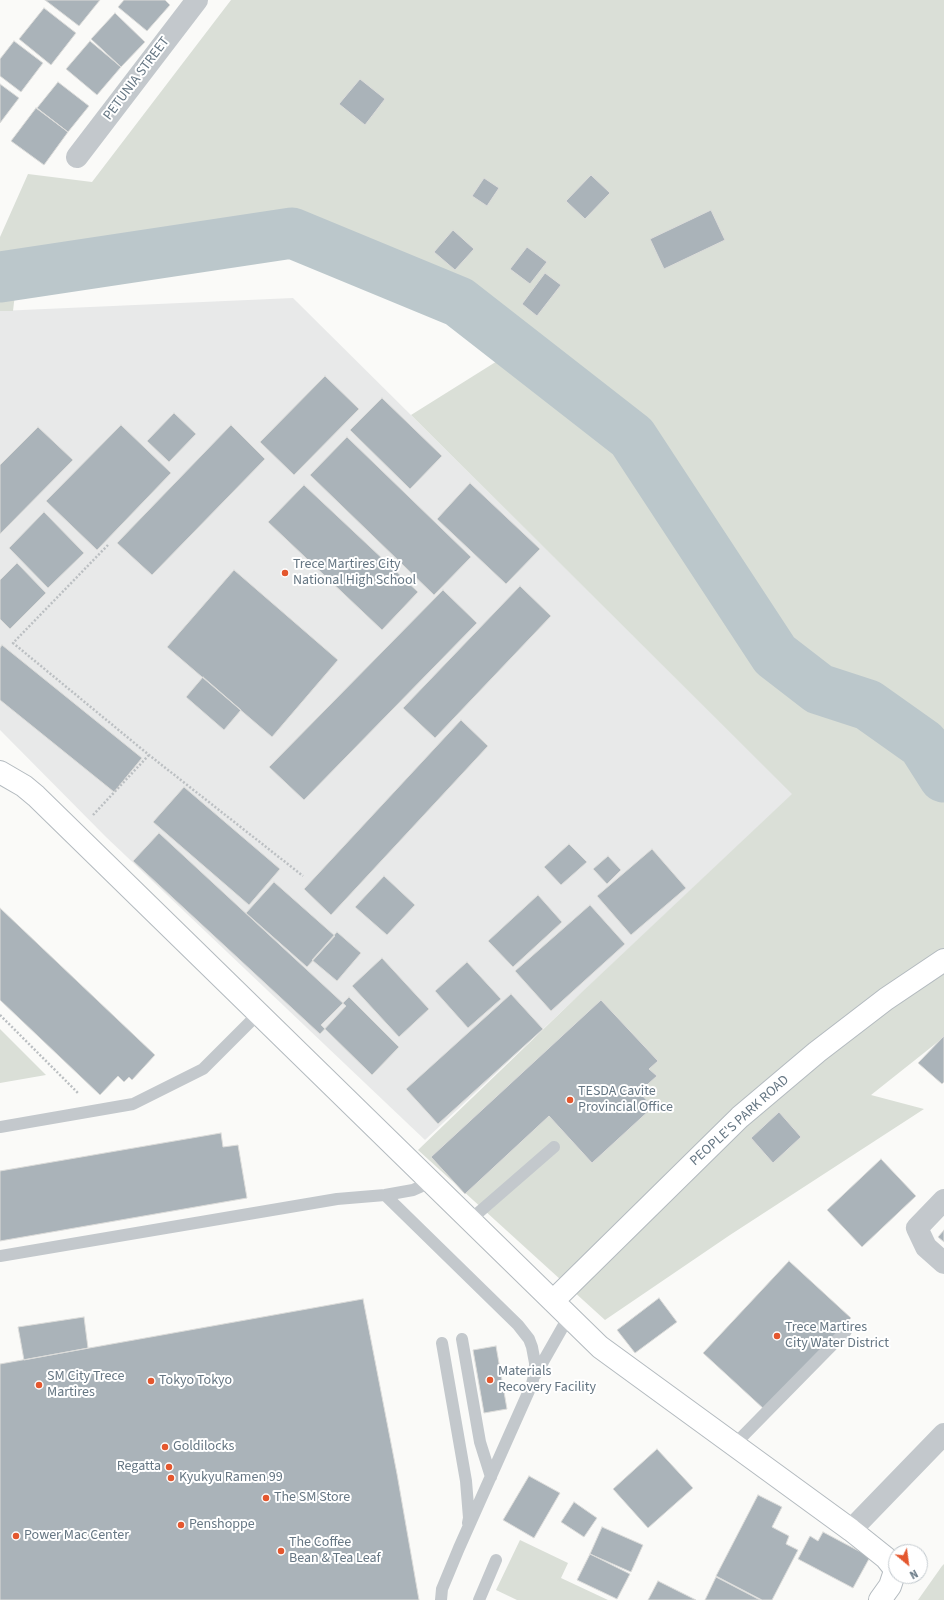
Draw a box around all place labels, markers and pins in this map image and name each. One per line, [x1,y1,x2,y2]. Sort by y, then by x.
place label: Trece Martires City National High School [293,557,416,590]
marker: Trece Martires City National High School [280,568,290,578]
place label: TESDA Cavite Provincial Office [578,1084,673,1116]
marker: TESDA Cavite Provincial Office [565,1095,575,1105]
place label: Trece Martires City Water District [785,1320,889,1352]
marker: Trece Martires City Water District [772,1331,782,1341]
place label: Materials Recovery Facility [498,1364,596,1396]
place label: SM City Trece Martires [47,1369,125,1402]
place label: Tokyo Tokyo [159,1373,232,1389]
marker: Materials Recovery Facility [485,1375,495,1385]
marker: Tokyo Tokyo [146,1376,156,1386]
marker: SM City Trece Martires [34,1380,44,1390]
place label: Goldilocks [173,1439,234,1455]
marker: Goldilocks [160,1442,170,1452]
place label: Regatta [117,1459,161,1475]
marker: Regatta [164,1462,174,1472]
place label: Kyukyu Ramen 99 [179,1470,283,1486]
marker: Kyukyu Ramen 99 [166,1473,176,1483]
place label: The SM Store [274,1490,350,1506]
marker: The SM Store [261,1493,271,1503]
place label: Penshoppe [189,1517,255,1533]
marker: Penshoppe [176,1520,186,1530]
place label: Power Mac Center [24,1528,129,1544]
marker: Power Mac Center [11,1531,21,1541]
place label: The Coffee Bean & Tea Leaf [289,1535,381,1568]
marker: The Coffee Bean & Tea Leaf [276,1546,286,1556]

